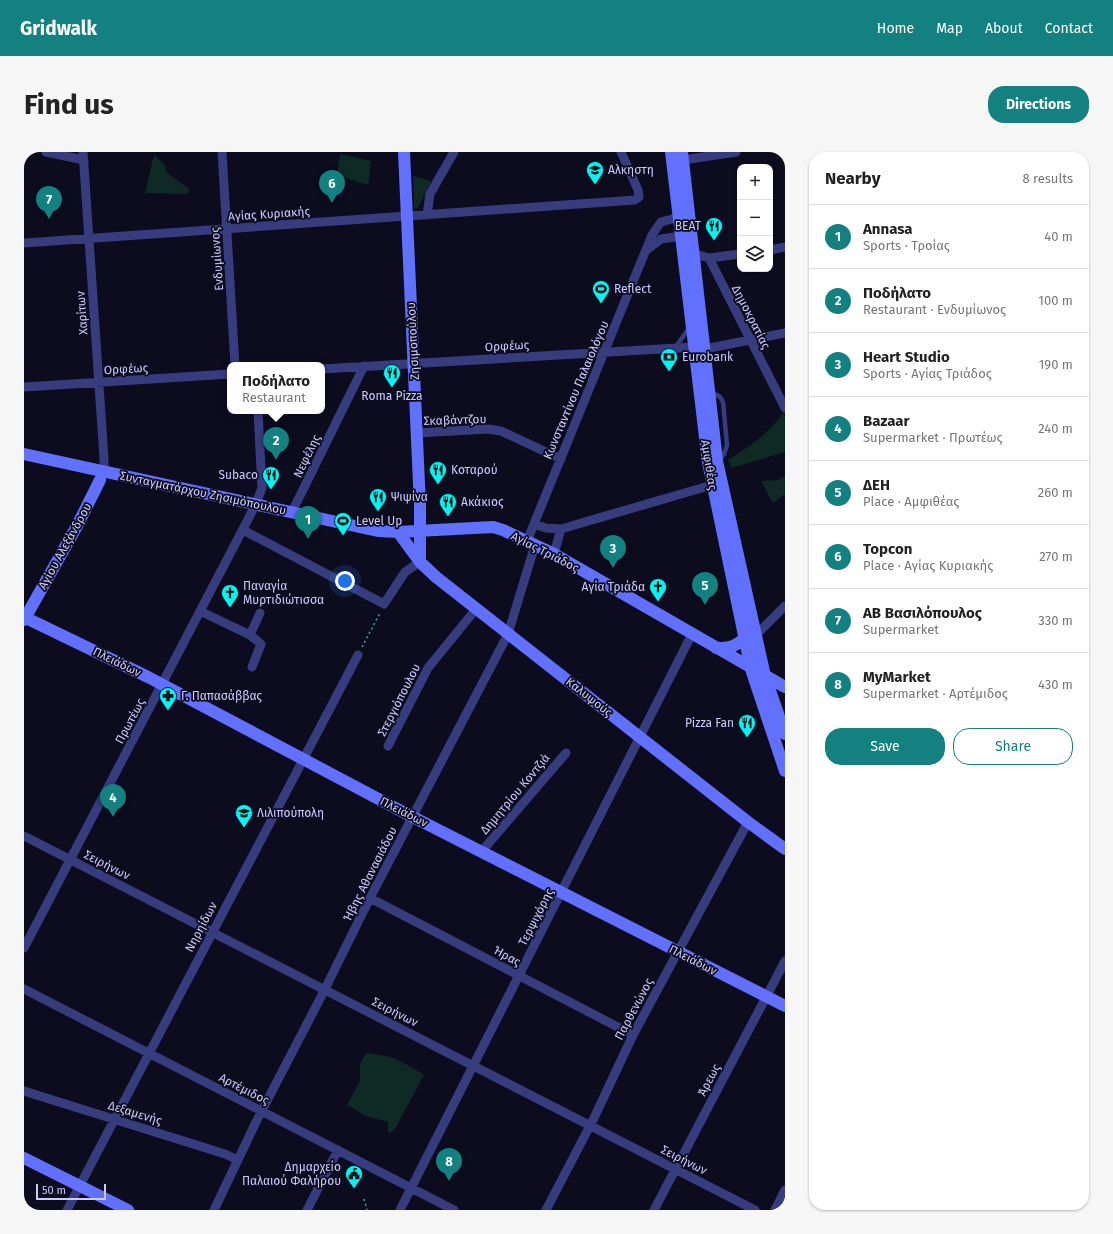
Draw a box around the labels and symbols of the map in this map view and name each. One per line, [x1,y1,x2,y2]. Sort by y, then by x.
school or university icon: Αλκηστη [585,160,605,185]
place label: Αλκηστη [608,163,654,177]
pin: 6 [319,170,345,203]
pin: 7 [36,186,62,219]
street label: Αγίας Κυριακής [228,204,311,224]
restaurant icon: ΒΕΑΤ [704,216,724,241]
place label: ΒΕΑΤ [675,219,702,233]
street label: Ενδυμίωνος [208,226,226,291]
sports icon: Reflect [591,279,611,304]
place label: Reflect [614,282,652,296]
street label: Δημοκρατίας [729,283,773,352]
street label: Χαρίτων [73,290,91,335]
street label: Ζησιμοπούλου [404,302,422,380]
street label: Κωνσταντίνου Παλαιολόγου [540,318,612,461]
street label: Ορφέως [484,338,530,354]
bank icon: Eurobank [659,347,679,372]
place label: Eurobank [682,350,734,364]
street label: Ορφέως [103,361,149,377]
restaurant icon: Roma Pizza [382,363,402,388]
place label: Roma Pizza [361,389,423,403]
street label: Σκαβάντζου [423,412,487,428]
pin: 2 [263,427,289,460]
street label: Νεφέλης [291,432,324,480]
street label: Αμφιθέας [698,439,720,492]
restaurant icon: Κοταρού [428,460,448,485]
place label: Κοταρού [451,463,498,477]
restaurant icon: Subaco [261,465,281,490]
place label: Subaco [218,468,258,482]
street label: Συνταγματάρχου Ζησιμόπουλου [119,469,288,518]
restaurant icon: Ψιψίνα [368,487,388,512]
place label: Ψιψίνα [391,490,428,504]
restaurant icon: Ακάκιος [438,492,458,517]
place label: Ακάκιος [461,495,504,509]
street label: Αγίου Αλεξάνδρου [35,500,95,592]
pin: 1 [295,506,321,539]
sports icon: Level Up [333,511,353,536]
place label: Level Up [356,514,402,528]
street label: Αγίας Τριάδος [509,529,582,575]
pin: 3 [600,535,626,568]
your location [335,571,355,591]
pin: 5 [692,572,718,605]
church icon: Αγία Τριάδα [648,577,668,602]
place label: Παναγία Μυρτιδιώτισσα [243,579,324,607]
place label: Αγία Τριάδα [582,580,645,594]
church icon: Παναγία Μυρτιδιώτισσα [220,583,240,608]
street label: Πλειάδων [91,644,144,680]
street label: Στεργιόπουλου [375,661,423,739]
street label: Καλυψούς [563,675,615,720]
pharmacy icon: Γ. Παπασάββας [158,686,178,711]
place label: Γ. Παπασάββας [181,689,262,703]
street label: Πρωτέως [112,696,148,746]
restaurant icon: Pizza Fan [737,713,757,738]
place label: Pizza Fan [685,716,734,730]
street label: Δημητρίου Κοντζιά [477,751,553,837]
pin: 4 [100,784,126,817]
street label: Πλειάδων [378,794,430,830]
school or university icon: Λιλιπούπολη [234,803,254,828]
place label: Λιλιπούπολη [257,806,324,820]
street label: Ήβης Αθανασιάδου [340,824,400,924]
street label: Σειρήνων [82,847,132,883]
street label: Τερψιχόρης [516,886,557,948]
street label: Νηρηίδων [182,899,220,954]
street label: Πλειάδων [667,942,719,978]
street label: Ήρας [491,943,523,969]
street label: Παρθενώνος [612,975,656,1042]
street label: Σειρήνων [370,994,420,1030]
street label: Άρεως [695,1061,723,1098]
street label: Αρτέμιδος [217,1070,272,1108]
street label: Δεξαμενής [106,1098,164,1128]
street label: Σειρήνων [659,1142,709,1178]
pin: 8 [436,1148,462,1181]
place label: Δημαρχείο Παλαιού Φαλήρου [242,1160,341,1188]
public building icon: Δημαρχείο Παλαιού Φαλήρου [344,1164,364,1189]
scale bar [36,1182,106,1201]

